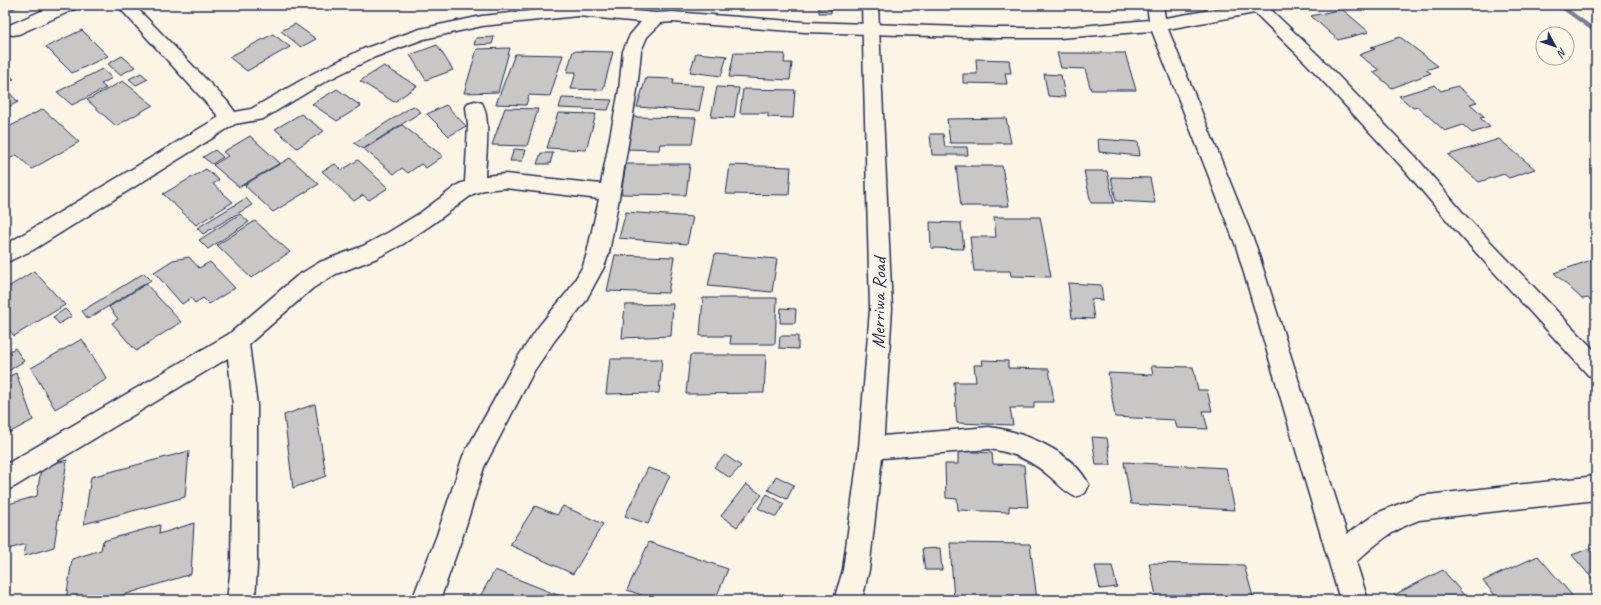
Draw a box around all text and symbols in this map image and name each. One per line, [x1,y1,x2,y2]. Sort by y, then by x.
north arrow [1535,26,1575,66]
text: N [1554,45,1570,61]
street label: Merriwa Road [866,254,892,349]

